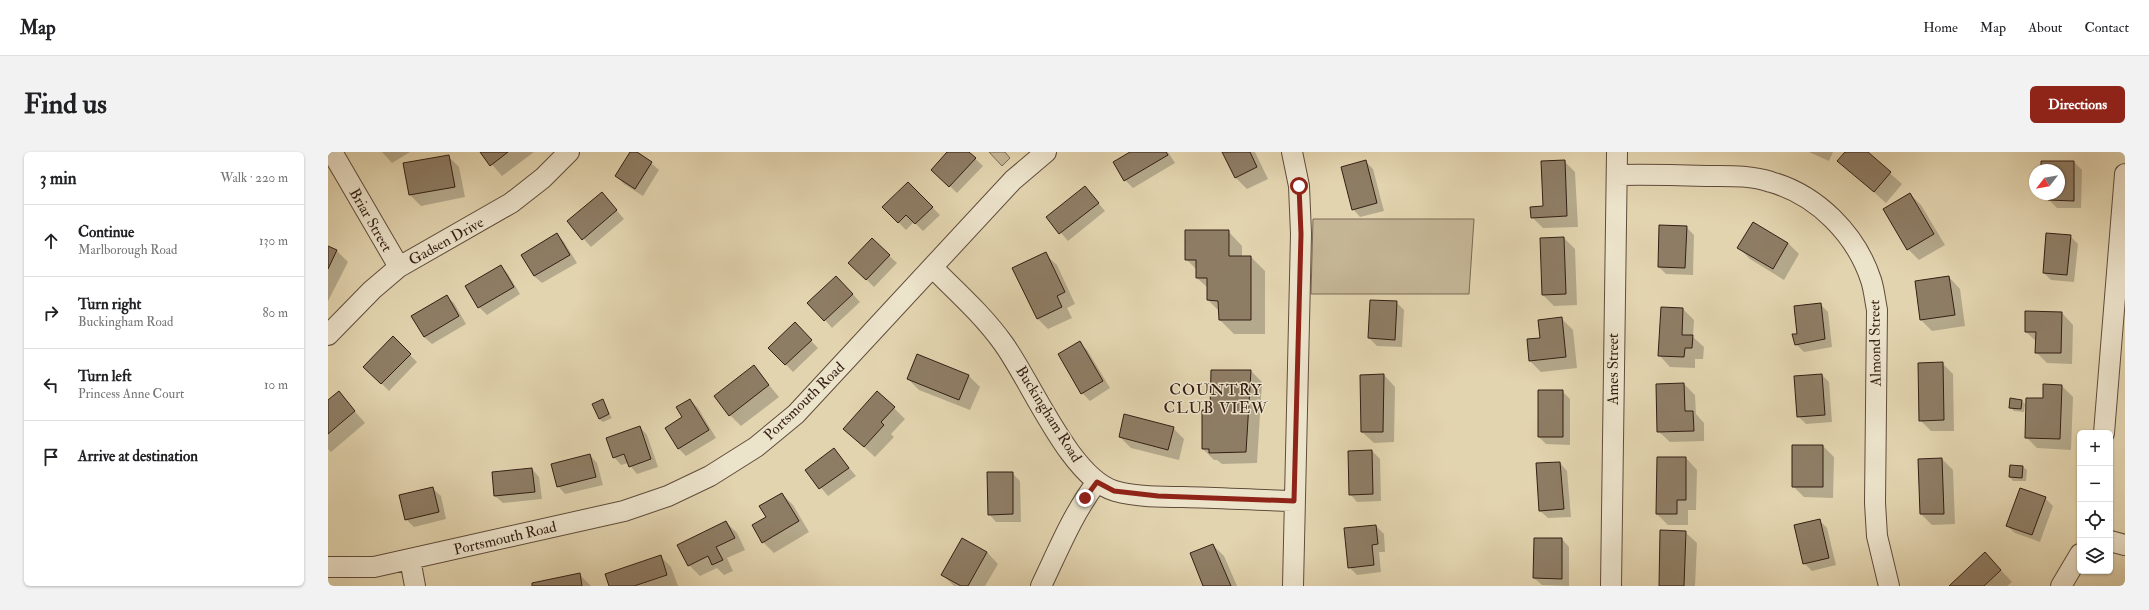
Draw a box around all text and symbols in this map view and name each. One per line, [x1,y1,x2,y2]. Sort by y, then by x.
text: Map [20,16,56,40]
text: Home [1923,19,1958,36]
text: Map [1980,19,2006,36]
text: About [2028,19,2062,36]
text: Contact [2084,19,2129,36]
button: Directions [2030,86,2125,123]
text: Find us [24,87,107,122]
north arrow [2029,164,2065,200]
text: 3 min [40,168,77,189]
text: Walk · 220 m [220,170,288,186]
route start [1290,177,1308,195]
street label: Briar Street [345,185,396,256]
street label: Gadsen Drive [405,213,487,270]
text: Continue [78,223,134,242]
icon: ahead [40,230,62,252]
text: 130 m [259,233,288,249]
text: Marlborough Road [78,242,177,258]
text: Turn right [78,295,141,314]
street label: Almond Street [1865,299,1886,387]
icon: right [40,302,62,324]
text: 80 m [262,305,288,321]
text: Buckingham Road [78,314,173,330]
street label: Ames Street [1604,333,1623,406]
street label: Portsmouth Road [760,358,849,445]
street label: Buckingham Road [1011,363,1086,467]
text: Turn left [78,367,132,386]
icon: left [40,374,62,396]
text: 10 m [264,377,288,393]
district label: COUNTRY CLUB VIEW [1164,380,1268,418]
text: Princess Anne Court [78,386,184,402]
map controls [2077,430,2113,574]
button: + [2077,430,2113,466]
icon: arrive [40,446,62,468]
text: Arrive at destination [78,447,198,466]
button: − [2077,466,2113,502]
route end [1076,489,1094,507]
button: locate [2077,502,2113,538]
street label: Portsmouth Road [452,517,559,560]
button: layers [2077,538,2113,574]

